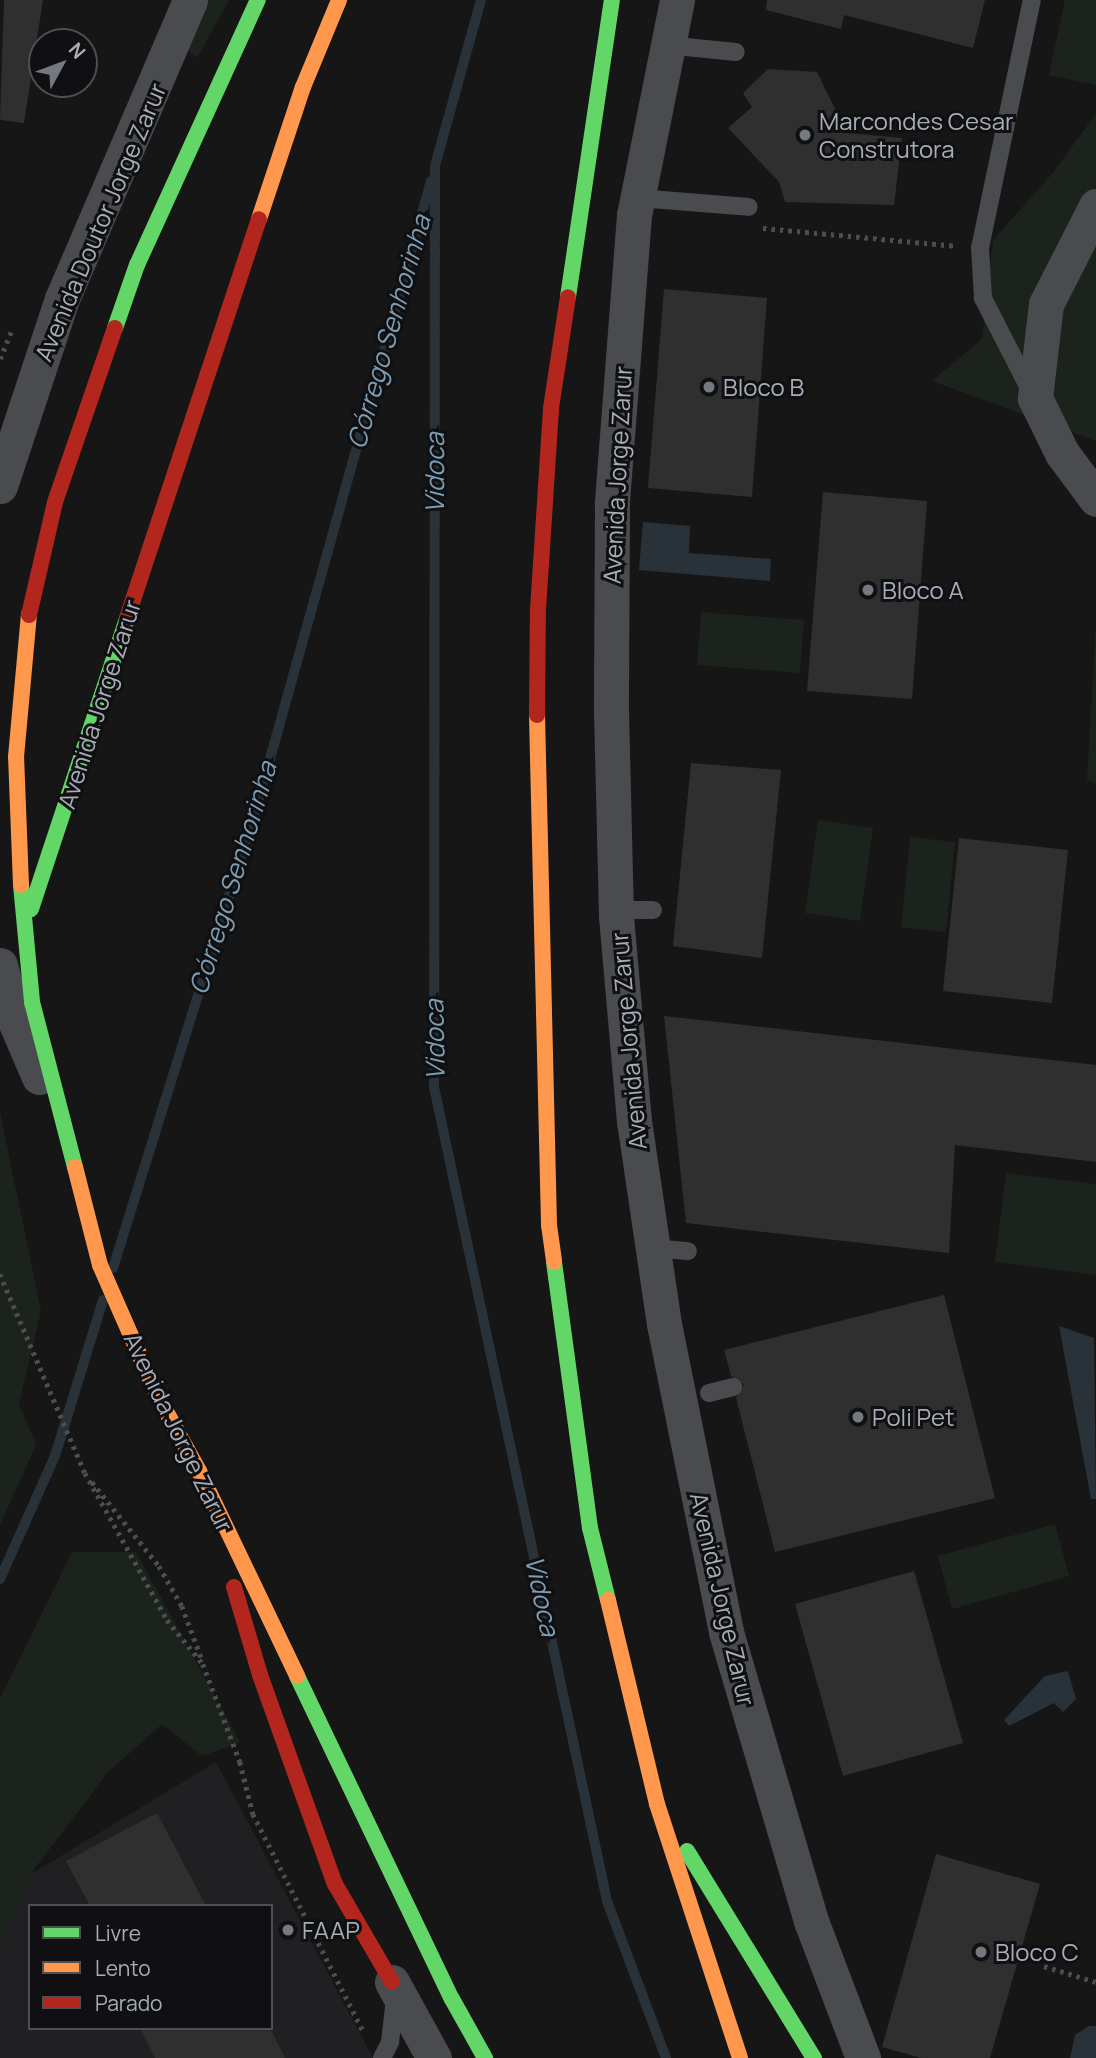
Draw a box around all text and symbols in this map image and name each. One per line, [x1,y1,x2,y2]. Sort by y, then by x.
north arrow [28,28,98,98]
text: N [63,37,92,64]
street label: Avenida Doutor Jorge Zarur [28,79,172,365]
place label: Marcondes Cesar Construtora [819,107,1014,163]
marker: Marcondes Cesar Construtora [797,127,813,143]
water label: Córrego Senhorinha [341,212,437,452]
street label: Avenida Jorge Zarur [597,365,637,585]
place label: Bloco B [723,373,804,401]
marker: Bloco B [701,379,717,395]
water label: Vidoca [419,433,451,513]
place label: Bloco A [882,576,964,604]
marker: Bloco A [860,582,876,598]
street label: Avenida Jorge Zarur [52,596,146,812]
water label: Córrego Senhorinha [183,758,283,998]
street label: Avenida Jorge Zarur [604,931,652,1151]
water label: Vidoca [419,999,451,1081]
street label: Avenida Jorge Zarur [118,1328,240,1536]
place label: Poli Pet [872,1403,955,1431]
marker: Poli Pet [850,1409,866,1425]
street label: Avenida Jorge Zarur [684,1490,762,1708]
water label: Vidoca [518,1553,566,1639]
legend [28,1904,273,2030]
place label: FAAP [302,1916,360,1944]
text: Livre [95,1919,141,1947]
marker: FAAP [280,1922,296,1938]
place label: Bloco C [995,1938,1079,1966]
marker: Bloco C [973,1944,989,1960]
text: Lento [95,1954,151,1982]
text: Parado [95,1989,163,2017]

